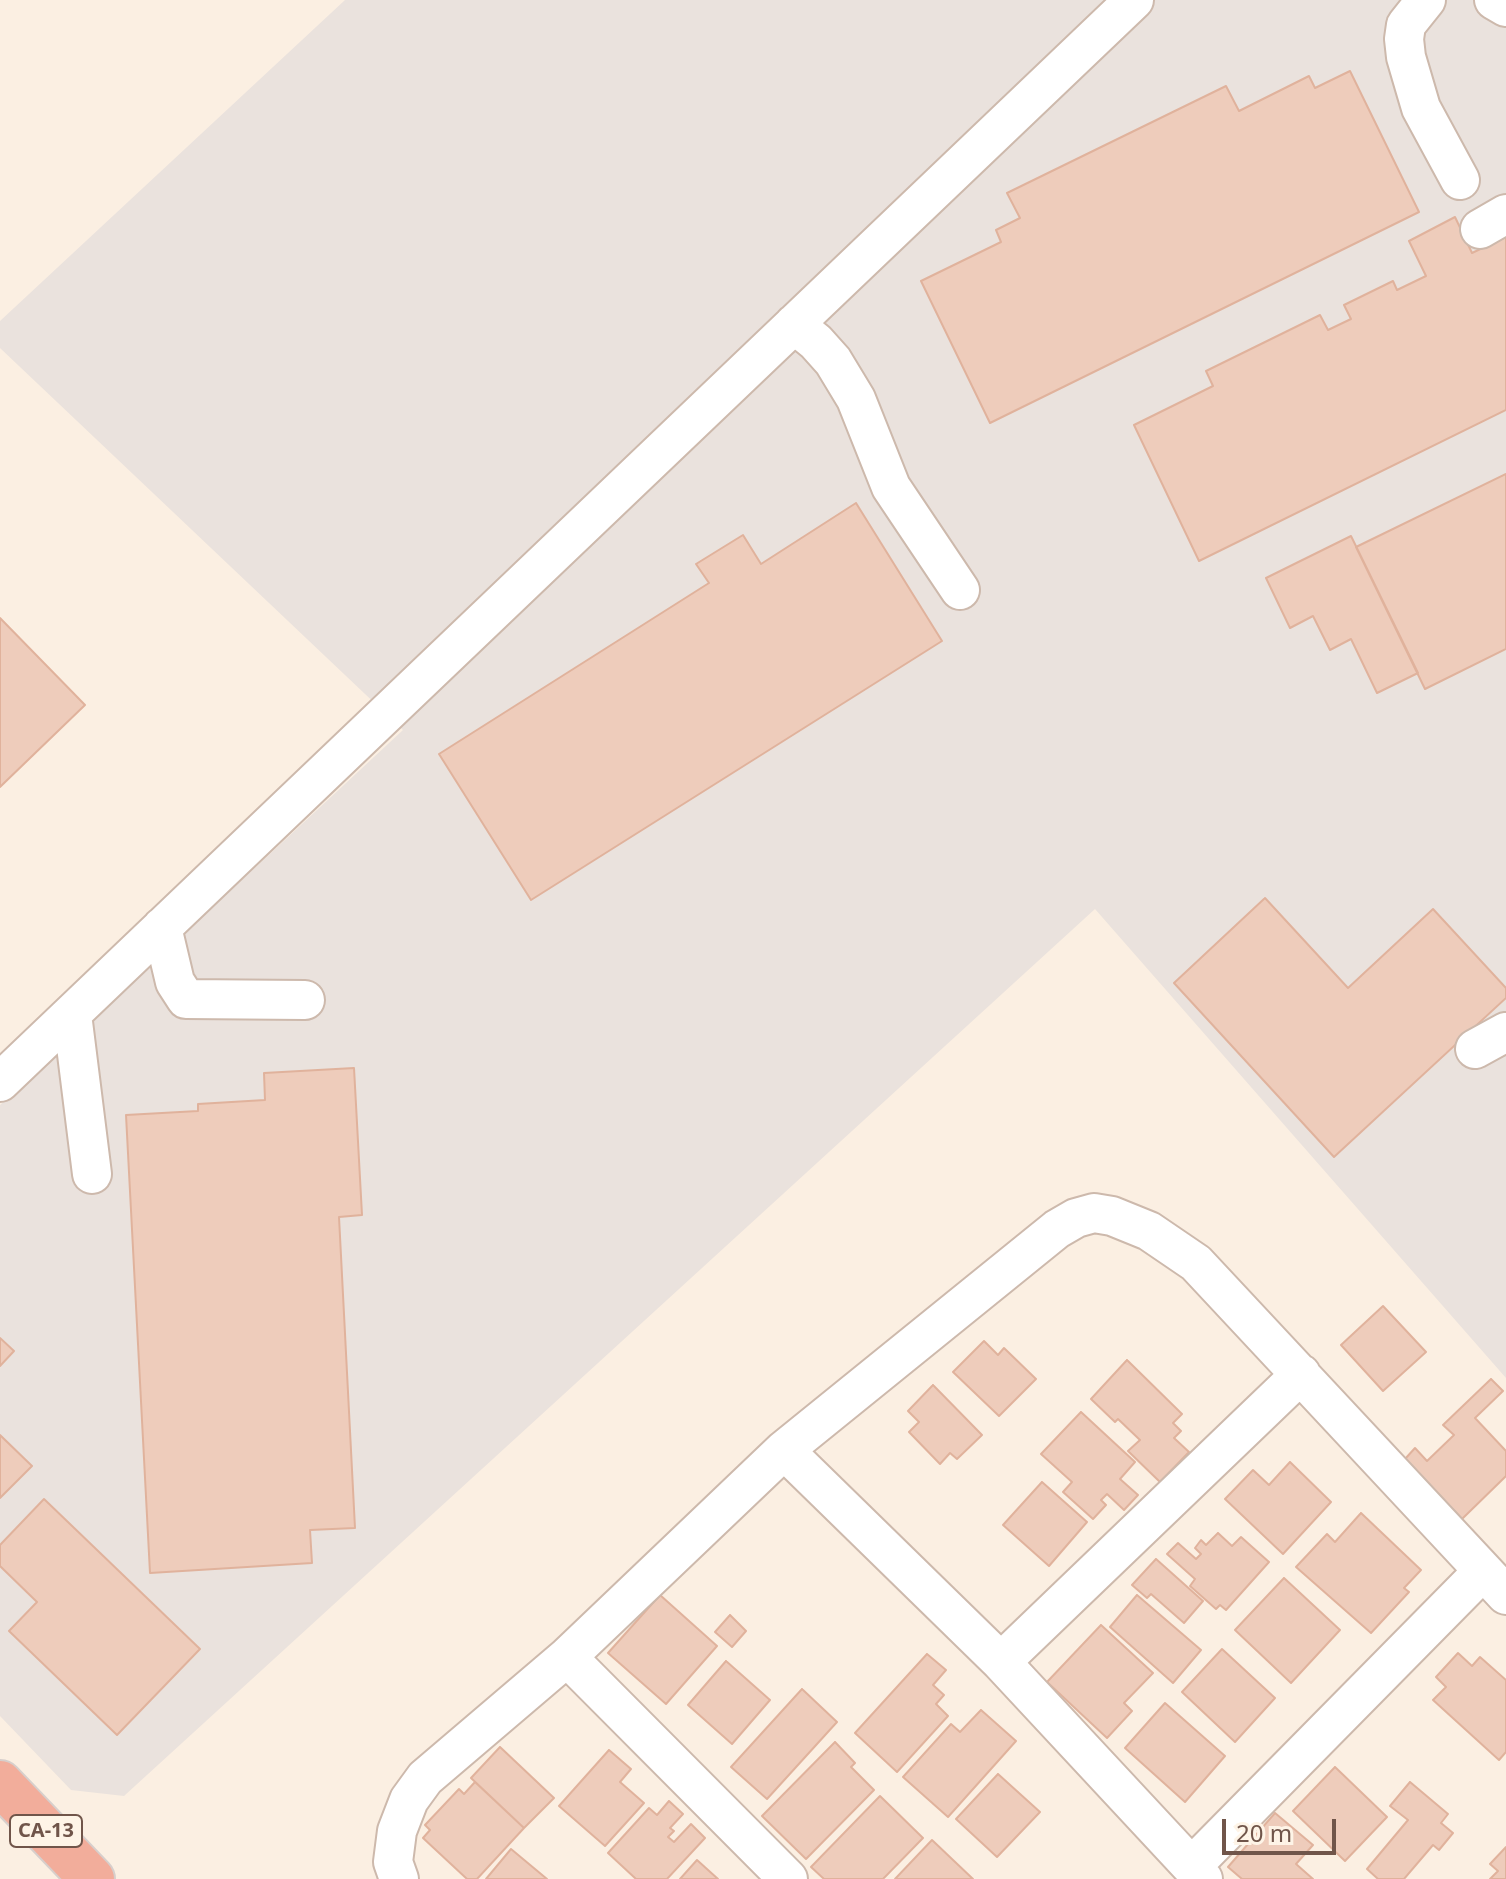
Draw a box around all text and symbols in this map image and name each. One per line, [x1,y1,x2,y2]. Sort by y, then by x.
scale bar [1226,1803,1340,1853]
road number: CA-13 [10,1815,82,1847]
text: 20 m [1236,1816,1292,1849]

